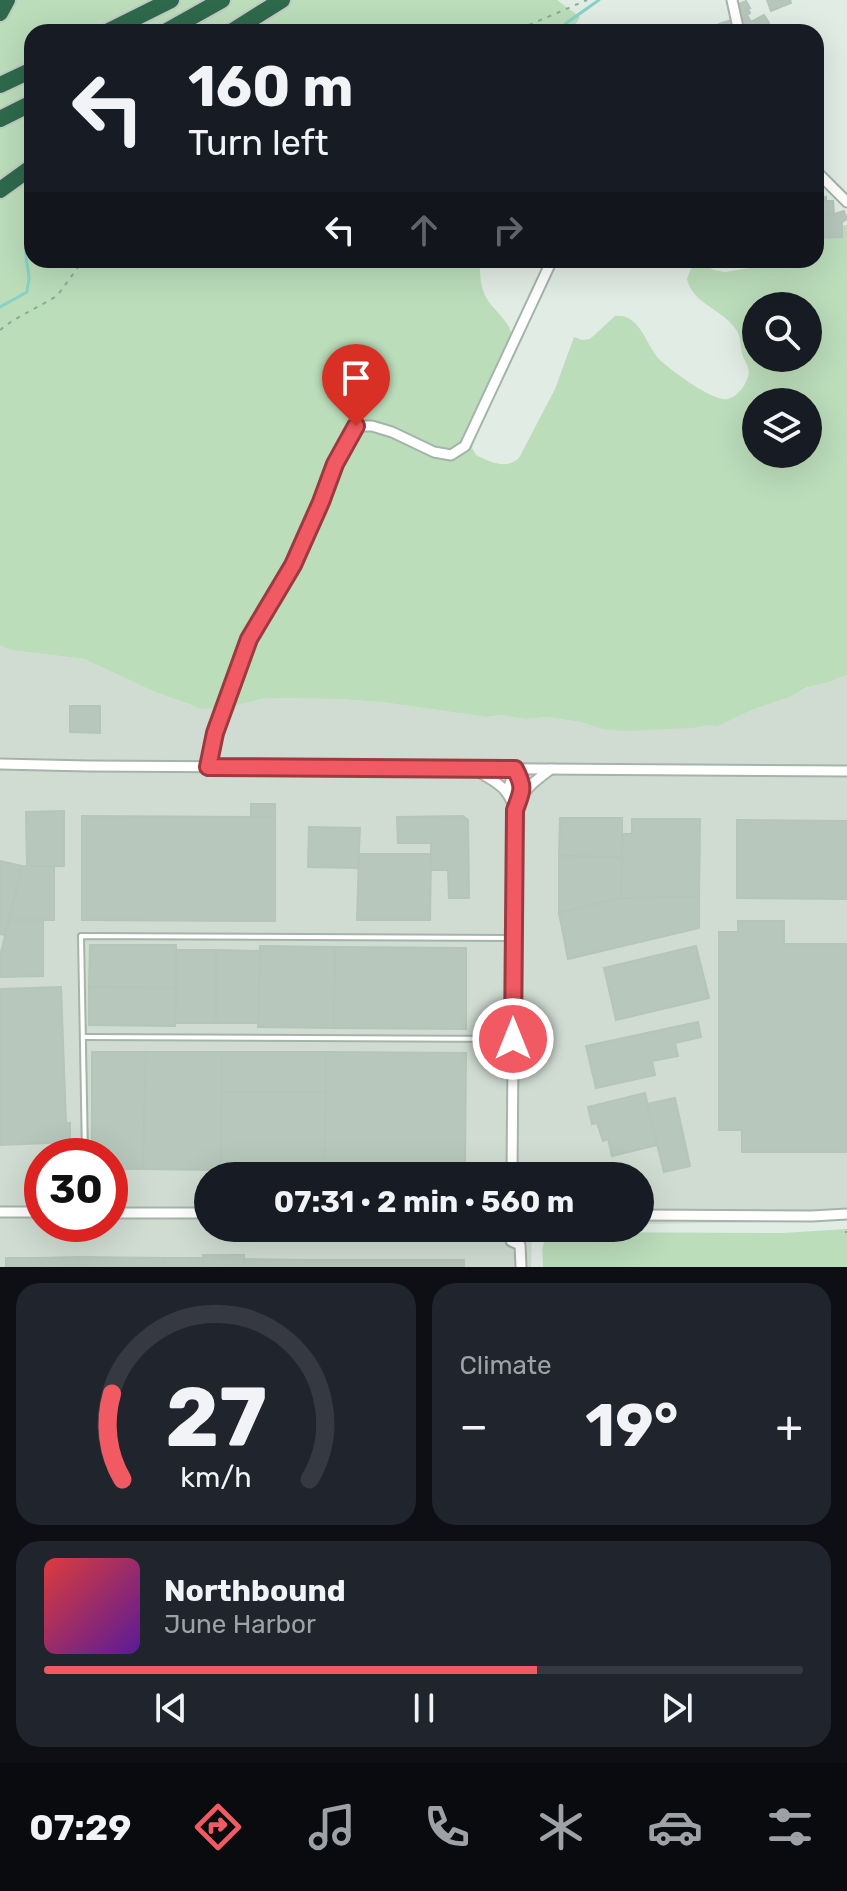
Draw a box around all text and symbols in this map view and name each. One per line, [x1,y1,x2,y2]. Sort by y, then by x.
text: 160 m [188,54,354,120]
icon: left [56,56,160,160]
text: Turn left [188,121,329,164]
icon: left [318,208,362,252]
icon: ahead [402,208,446,252]
icon: right [486,208,530,252]
map controls [742,292,822,468]
button: search [742,292,822,372]
pin [322,344,390,426]
icon: arrive [334,356,378,400]
button: layers [742,388,822,468]
position arrow [471,997,555,1081]
speed limit sign: 30 [24,1138,128,1242]
text: 07:31 · 2 min · 560 m [274,1184,574,1220]
text: Climate [460,1350,552,1381]
text: 27 [165,1368,267,1467]
text: 19° [585,1390,678,1461]
text: − [460,1400,488,1452]
text: + [776,1400,803,1452]
text: km/h [180,1460,251,1494]
text: Northbound [164,1573,346,1609]
text: June Harbor [164,1609,316,1640]
icon: previous [149,1686,193,1730]
icon: pause [402,1686,446,1730]
icon: next [655,1686,699,1730]
icon: directions [190,1799,246,1855]
icon: music [304,1799,360,1855]
icon: phone [419,1799,475,1855]
icon: climate [533,1799,589,1855]
icon: car [647,1799,703,1855]
icon: filters [762,1799,818,1855]
text: 07:29 [29,1806,131,1849]

